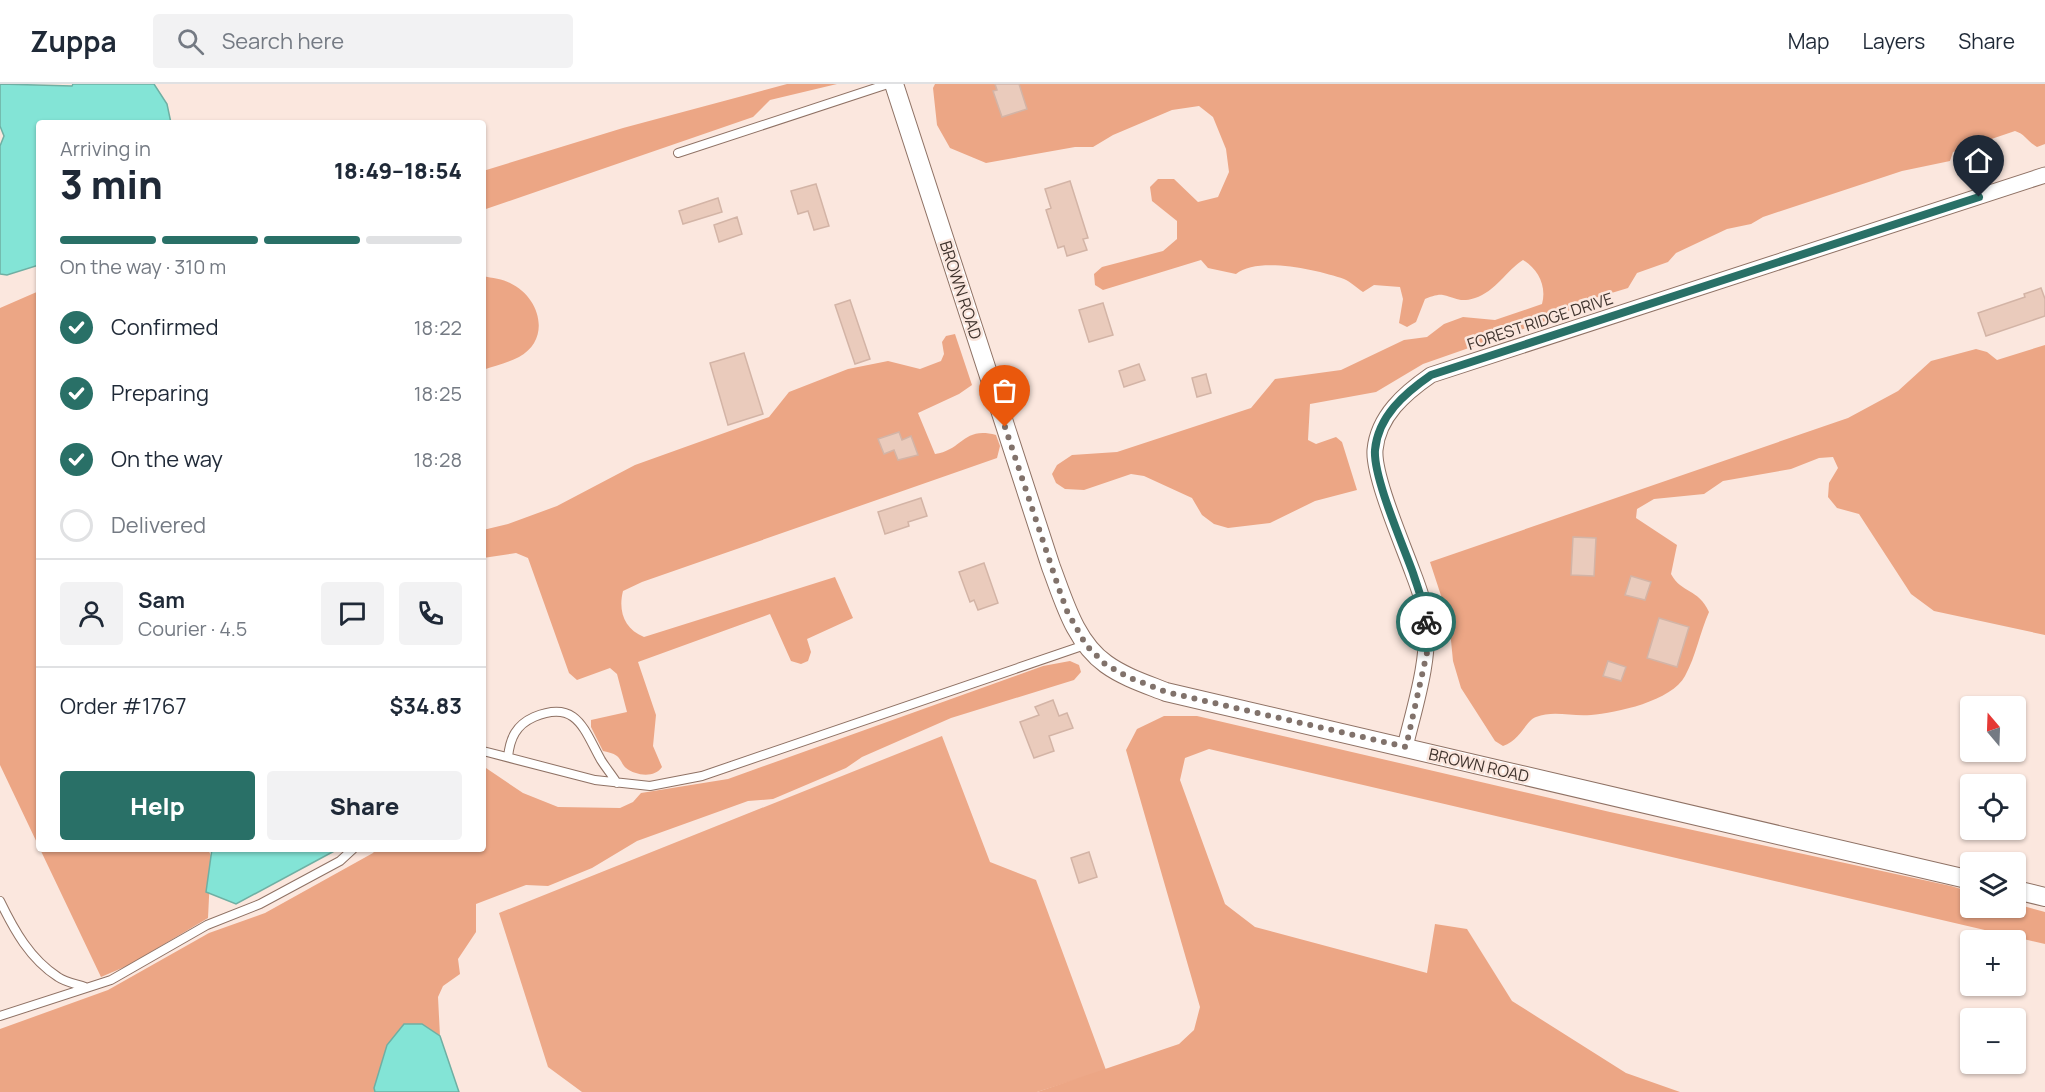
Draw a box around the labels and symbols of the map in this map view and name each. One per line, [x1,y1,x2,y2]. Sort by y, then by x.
pin [1953,135,2004,197]
street label: BROWN ROAD [935,238,987,342]
street label: FOREST RIDGE DRIVE [1464,287,1616,355]
pin [979,365,1030,427]
courier [1396,592,1456,652]
north arrow [1960,696,2026,762]
street label: BROWN ROAD [1427,743,1532,787]

